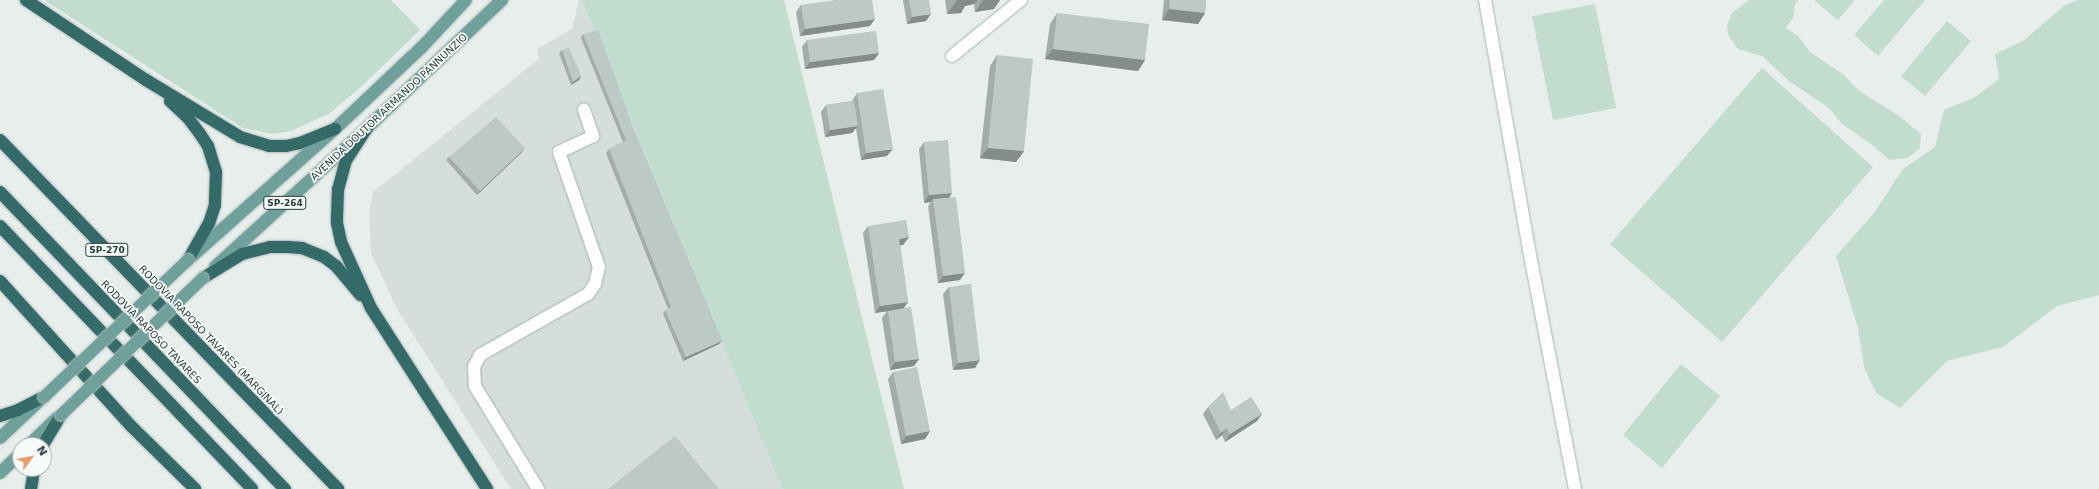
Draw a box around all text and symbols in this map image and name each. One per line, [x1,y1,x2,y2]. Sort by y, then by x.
street label: AVENIDA DOUTOR ARMANDO PANNUNZIO [308,31,470,183]
road number: SP-264 [263,196,307,210]
road number: SP-270 [85,243,129,257]
street label: RODOVIA RAPOSO TAVARES (MARGINAL) [136,263,286,417]
street label: RODOVIA RAPOSO TAVARES [98,278,204,386]
north arrow [12,437,52,477]
text: N [34,444,50,458]

